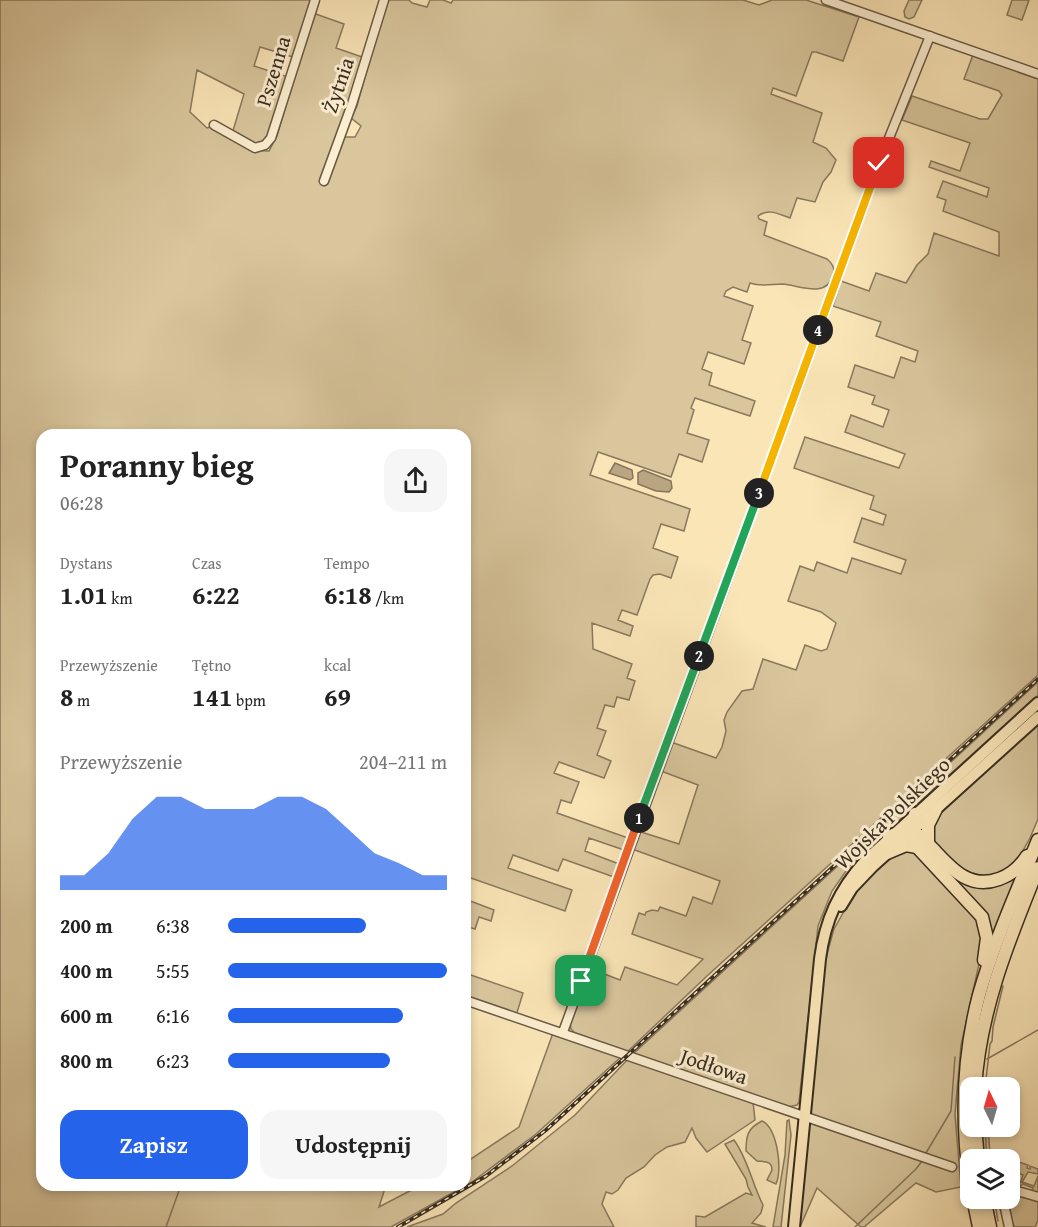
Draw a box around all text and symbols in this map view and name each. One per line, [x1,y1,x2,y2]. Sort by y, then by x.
street label: Pszenna [248,32,298,110]
street label: Żytnia [314,53,362,117]
pin [853,137,904,188]
icon: check [862,146,895,179]
pin: 4 [803,315,833,345]
text: 4 [814,318,822,342]
text: Poranny bieg [60,441,254,489]
button: share [384,449,447,512]
pin: 3 [744,478,774,508]
text: 3 [755,481,763,505]
text: 06:28 [60,488,103,517]
text: Dystans [60,551,113,575]
text: Czas [192,551,222,575]
text: Tempo [324,551,370,575]
text: 1.01 [60,575,108,614]
text: 6:22 [192,575,240,614]
text: 6:18 [324,575,372,614]
text: km [108,586,132,610]
text: /km [372,586,404,610]
pin: 2 [684,641,714,671]
text: 2 [695,644,703,668]
text: Przewyższenie [60,653,158,677]
text: Tętno [192,653,231,677]
text: kcal [324,653,351,677]
text: 8 [60,677,73,716]
text: 141 [192,677,232,716]
text: 69 [324,677,351,716]
text: m [73,688,90,712]
text: bpm [232,688,266,712]
text: Przewyższenie [60,747,182,776]
text: 204–211 m [359,747,447,776]
street label: Wojska Polskiego [827,749,957,877]
pin: 1 [624,803,654,833]
text: 1 [635,806,643,830]
text: 200 m [60,911,113,940]
text: 6:38 [156,911,190,940]
pin [555,955,606,1006]
text: 400 m [60,956,113,985]
text: 5:55 [156,956,190,985]
icon: arrive [564,964,597,997]
text: 600 m [60,1001,113,1030]
text: 6:16 [156,1001,190,1030]
street label: Jodłowa [673,1039,752,1092]
text: 800 m [60,1046,113,1075]
text: 6:23 [156,1046,190,1075]
north arrow [960,1077,1020,1137]
map controls [960,1077,1020,1209]
button: Zapisz [60,1110,248,1179]
button: Udostępnij [260,1110,447,1179]
button: layers [960,1149,1020,1209]

